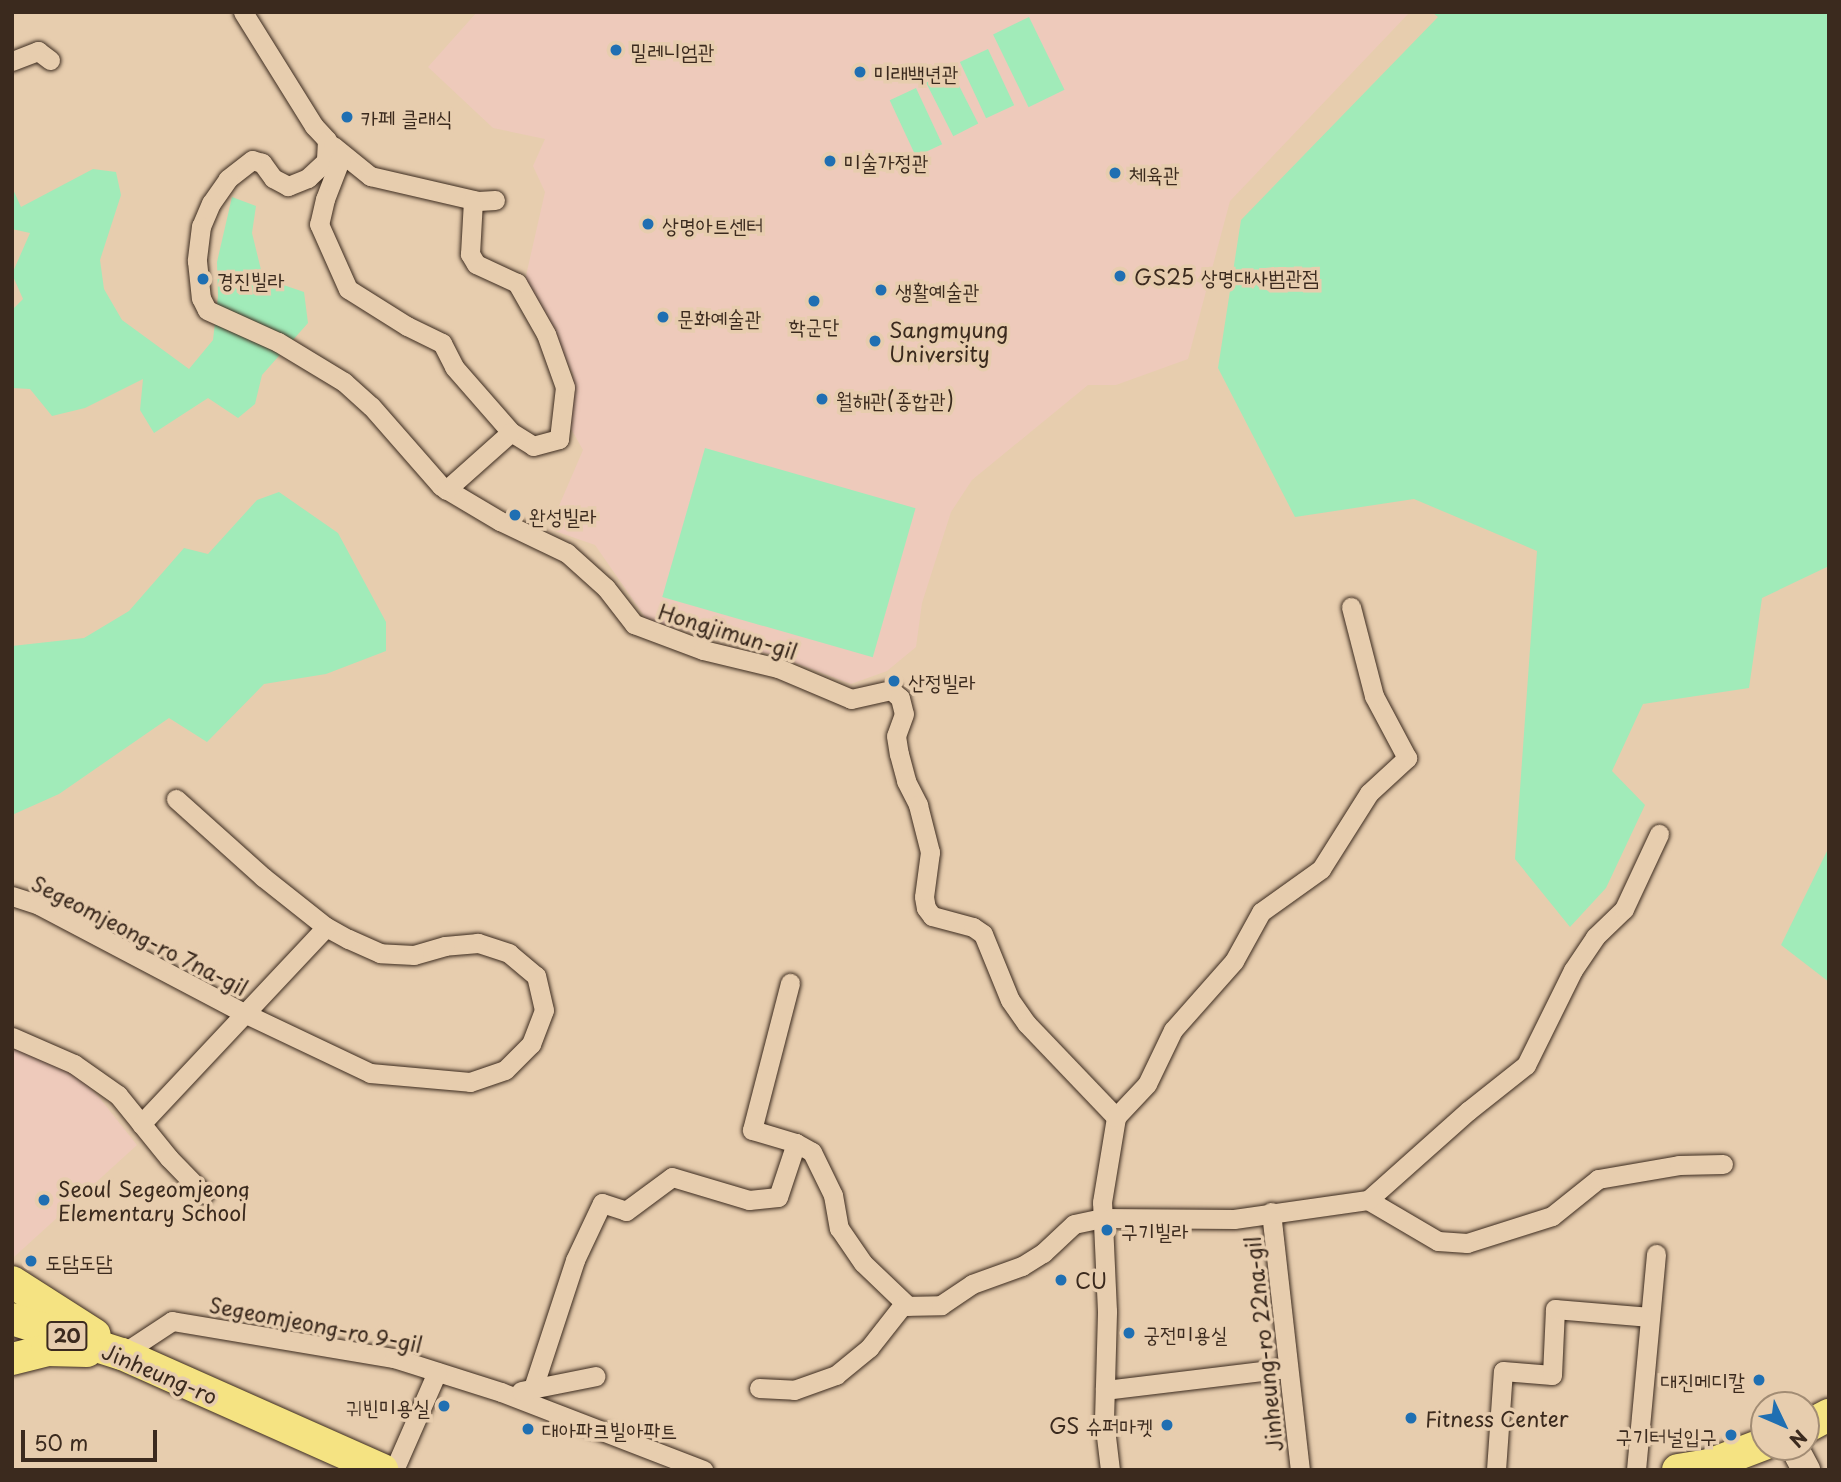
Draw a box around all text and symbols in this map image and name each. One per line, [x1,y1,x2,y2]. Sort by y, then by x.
place label: 밀레니엄관 [630,37,714,63]
marker: 밀레니엄관 [608,42,624,58]
place label: 미래백년관 [874,59,958,85]
marker: 미래백년관 [852,64,868,80]
place label: 카페 클래식 [361,104,452,130]
marker: 카페 클래식 [339,109,355,125]
place label: 미술가정관 [844,148,928,174]
marker: 미술가정관 [822,153,838,169]
place label: 체육관 [1129,160,1180,186]
marker: 체육관 [1107,165,1123,181]
place label: 상명아트센터 [662,211,763,237]
marker: 상명아트센터 [640,216,656,232]
place label: GS25 상명대사범관점 [1134,263,1318,289]
place label: 경진빌라 [217,266,285,292]
marker: GS25 상명대사범관점 [1112,268,1128,284]
marker: 경진빌라 [195,271,211,287]
place label: 생활예술관 [895,277,979,303]
marker: 생활예술관 [873,282,889,298]
marker: 학군단 [806,293,822,309]
place label: 문화예술관 [677,304,761,330]
marker: 문화예술관 [655,309,671,325]
place label: 학군단 [789,312,839,338]
place label: Sangmyung University [889,316,1008,366]
marker: Sangmyung University [867,333,883,349]
place label: 월해관(종합관) [836,386,954,412]
marker: 월해관(종합관) [814,391,830,407]
place label: 완성빌라 [529,502,597,528]
marker: 완성빌라 [507,507,523,523]
street label: Hongjimun-gil [656,598,800,664]
place label: 산정빌라 [908,668,976,694]
marker: 산정빌라 [886,673,902,689]
street label: Segeomjeong-ro 7na-gil [27,869,253,1001]
place label: Seoul Segeomjeong Elementary School [58,1175,249,1225]
marker: Seoul Segeomjeong Elementary School [36,1192,52,1208]
place label: 구기빌라 [1121,1217,1189,1243]
marker: 구기빌라 [1099,1222,1115,1238]
street label: Jinheung-ro 22na-gil [1239,1235,1287,1453]
place label: 도담도담 [45,1248,113,1274]
marker: 도담도담 [23,1253,39,1269]
place label: CU [1075,1267,1107,1293]
marker: CU [1053,1272,1069,1288]
street label: Segeomjeong-ro 9-gil [208,1291,424,1357]
road number: 20 [46,1320,88,1352]
place label: 궁전미용실 [1143,1320,1227,1346]
marker: 궁전미용실 [1121,1325,1137,1341]
street label: Jinheung-ro [98,1337,222,1409]
place label: 대진메디칼 [1661,1367,1745,1393]
marker: 대진메디칼 [1751,1372,1767,1388]
north arrow [1750,1391,1820,1461]
place label: 귀빈미용실 [346,1393,430,1419]
marker: 귀빈미용실 [436,1398,452,1414]
place label: Fitness Center [1425,1405,1570,1431]
marker: Fitness Center [1403,1410,1419,1426]
place label: GS 슈퍼마켓 [1048,1412,1153,1438]
scale bar [24,1416,161,1460]
place label: 대아파크빌아파트 [542,1416,677,1442]
marker: GS 슈퍼마켓 [1159,1417,1175,1433]
marker: 대아파크빌아파트 [520,1421,536,1437]
place label: 구기터널입구 [1616,1422,1717,1448]
text: N [1783,1424,1814,1454]
text: 50 m [34,1426,88,1458]
marker: 구기터널입구 [1723,1427,1739,1443]

